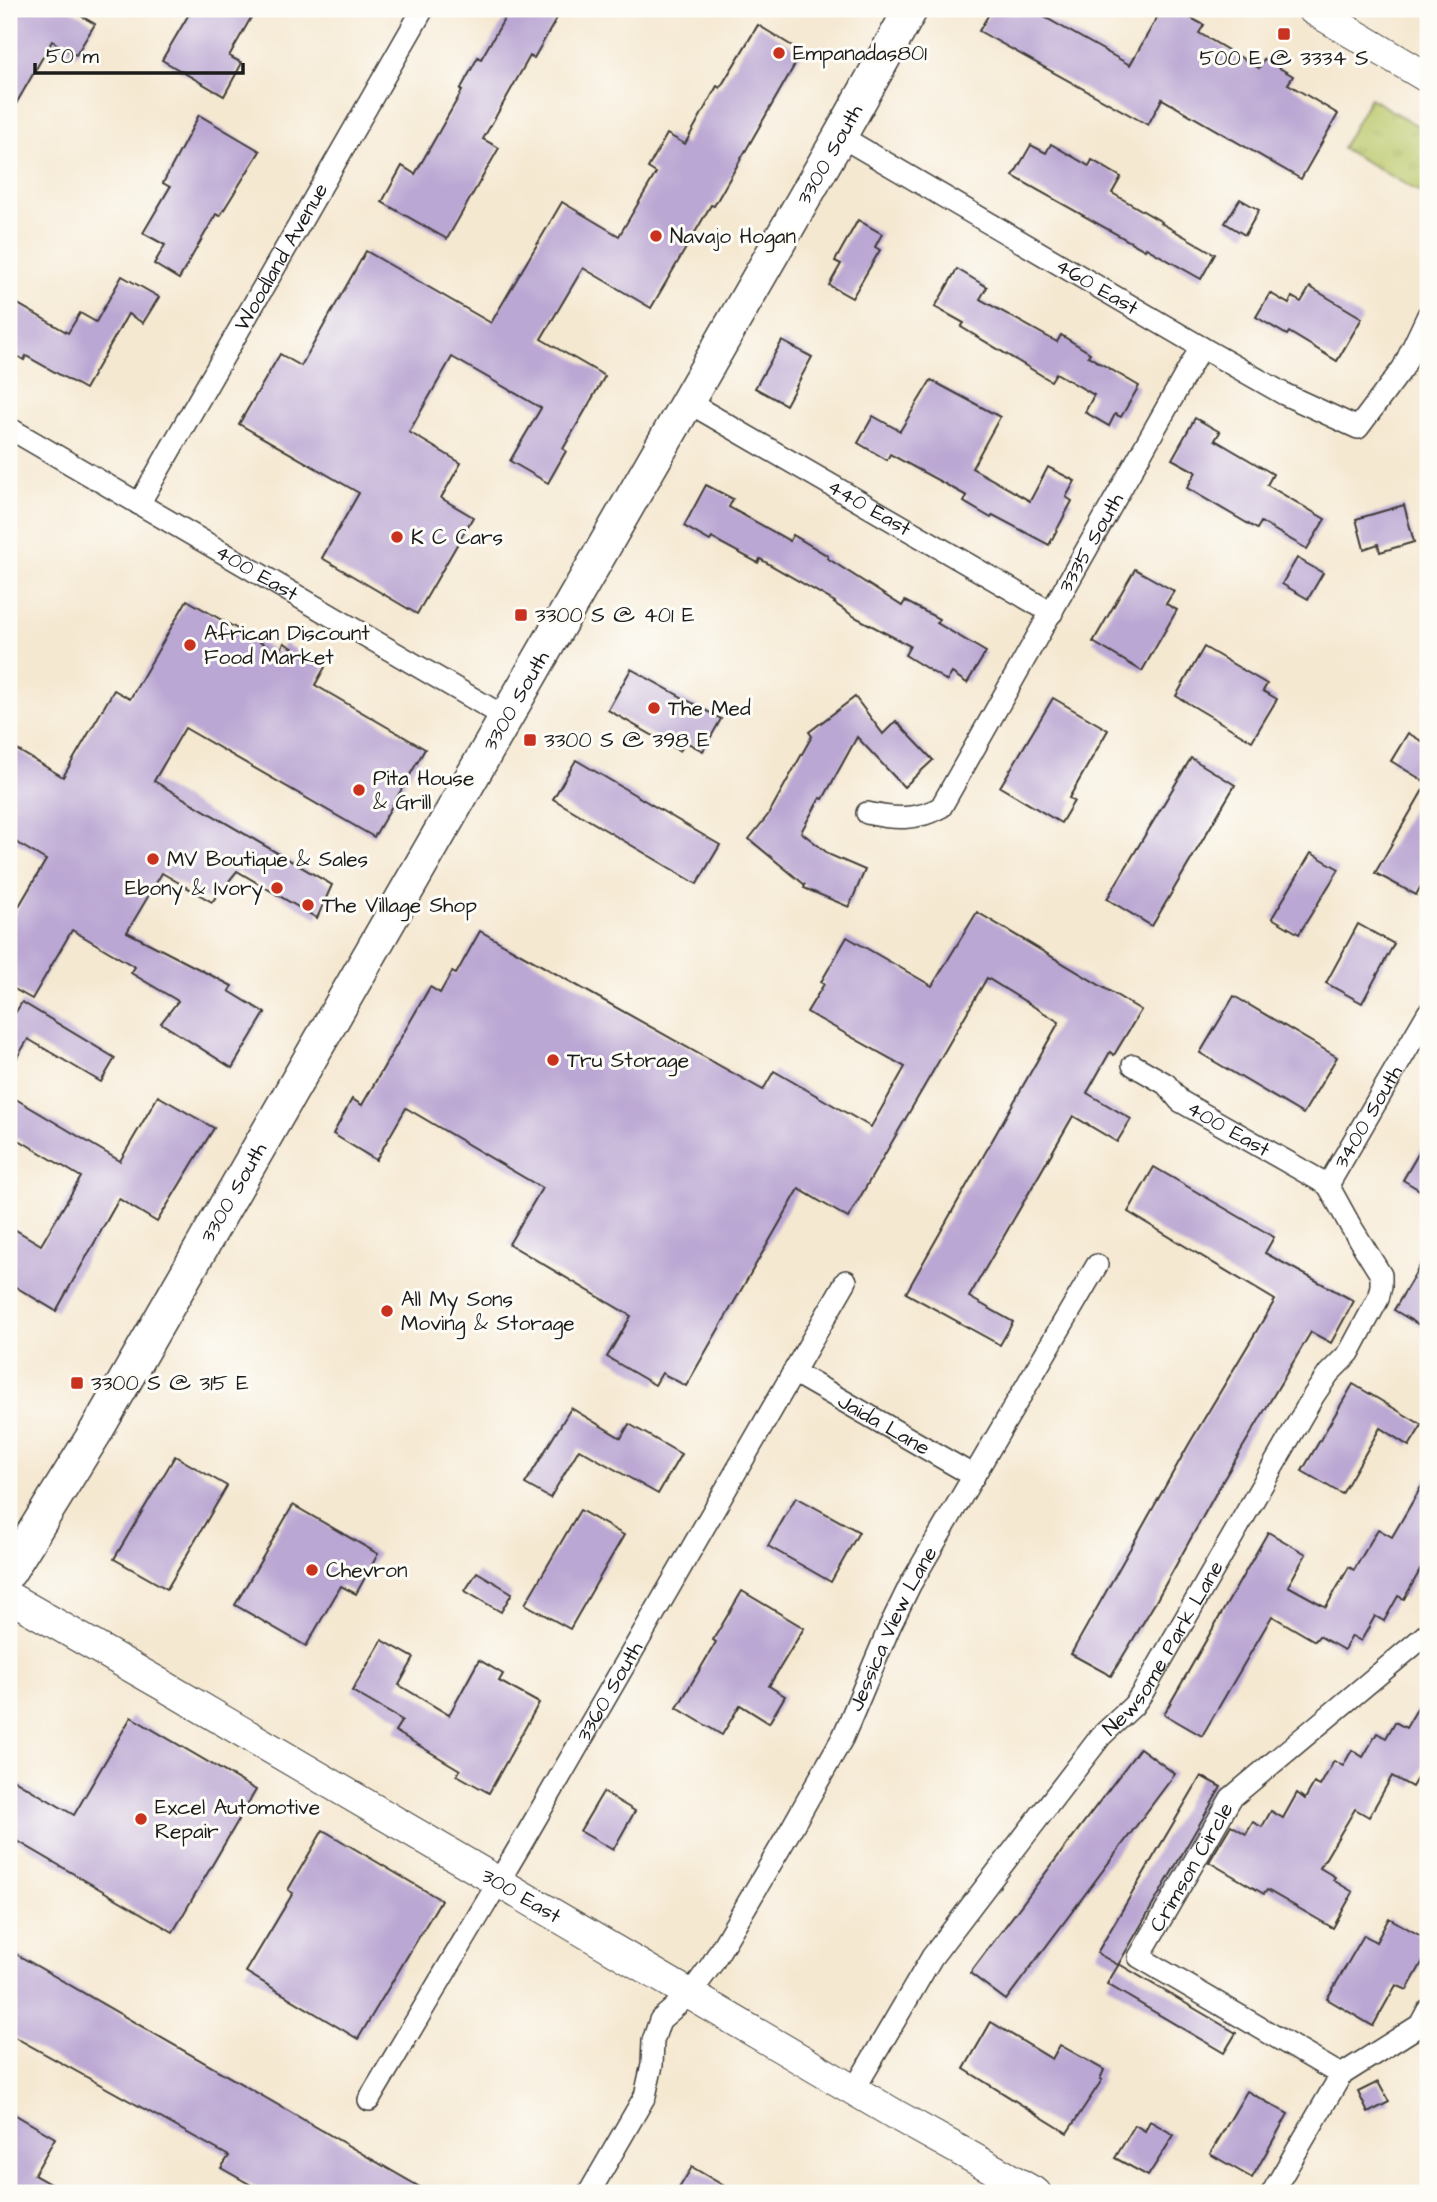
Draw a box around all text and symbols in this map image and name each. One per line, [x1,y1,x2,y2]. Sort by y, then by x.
marker: 500 E @ 3334 S [1276,26,1292,42]
scale bar [35,32,243,76]
place label: Empanadas801 [793,39,927,69]
text: 50 m [46,42,100,71]
place label: 500 E @ 3334 S [1199,44,1369,73]
marker: Empanadas801 [771,45,787,61]
street label: 3300 South [789,98,870,210]
street label: Woodland Avenue [227,178,335,336]
place label: Navajo Hogan [670,222,796,253]
marker: Navajo Hogan [648,228,664,244]
street label: 460 East [1051,251,1144,322]
street label: 440 East [822,472,917,543]
street label: 3335 South [1051,487,1131,598]
place label: K C Cars [411,523,503,552]
marker: K C Cars [389,529,405,545]
street label: 400 East [210,537,304,608]
place label: 3300 S @ 401 E [535,601,695,630]
marker: 3300 S @ 401 E [513,607,529,623]
place label: African Discount Food Market [204,619,370,672]
marker: African Discount Food Market [182,637,198,653]
street label: 3300 South [475,645,556,756]
place label: The Med [668,694,751,723]
marker: The Med [646,700,662,716]
place label: 3300 S @ 398 E [544,726,710,755]
marker: 3300 S @ 398 E [522,732,538,748]
place label: Pita House & Grill [373,764,474,817]
marker: Pita House & Grill [351,782,367,798]
place label: MV Boutique & Sales [167,845,368,874]
marker: MV Boutique & Sales [145,851,161,867]
place label: Ebony & Ivory [125,874,263,905]
marker: Ebony & Ivory [269,880,285,896]
place label: The Village Shop [322,891,477,922]
marker: The Village Shop [300,897,316,913]
place label: Tru Storage [567,1046,689,1077]
marker: Tru Storage [545,1052,561,1068]
street label: 3400 South [1326,1059,1409,1174]
street label: 400 East [1182,1093,1276,1164]
street label: 3300 South [193,1136,274,1248]
place label: All My Sons Moving & Storage [401,1285,575,1340]
marker: All My Sons Moving & Storage [379,1303,395,1319]
place label: 3300 S @ 315 E [91,1369,249,1398]
marker: 3300 S @ 315 E [69,1375,85,1391]
street label: Jaida Lane [833,1386,935,1462]
street label: Jessica View Lane [841,1541,944,1716]
street label: Newsome Park Lane [1096,1555,1230,1742]
place label: Chevron [326,1556,407,1585]
marker: Chevron [304,1562,320,1578]
street label: 3360 South [569,1635,650,1747]
place label: Excel Automotive Repair [155,1793,320,1847]
street label: Crimson Circle [1142,1797,1240,1937]
marker: Excel Automotive Repair [133,1811,149,1827]
street label: 300 East [476,1861,567,1930]

